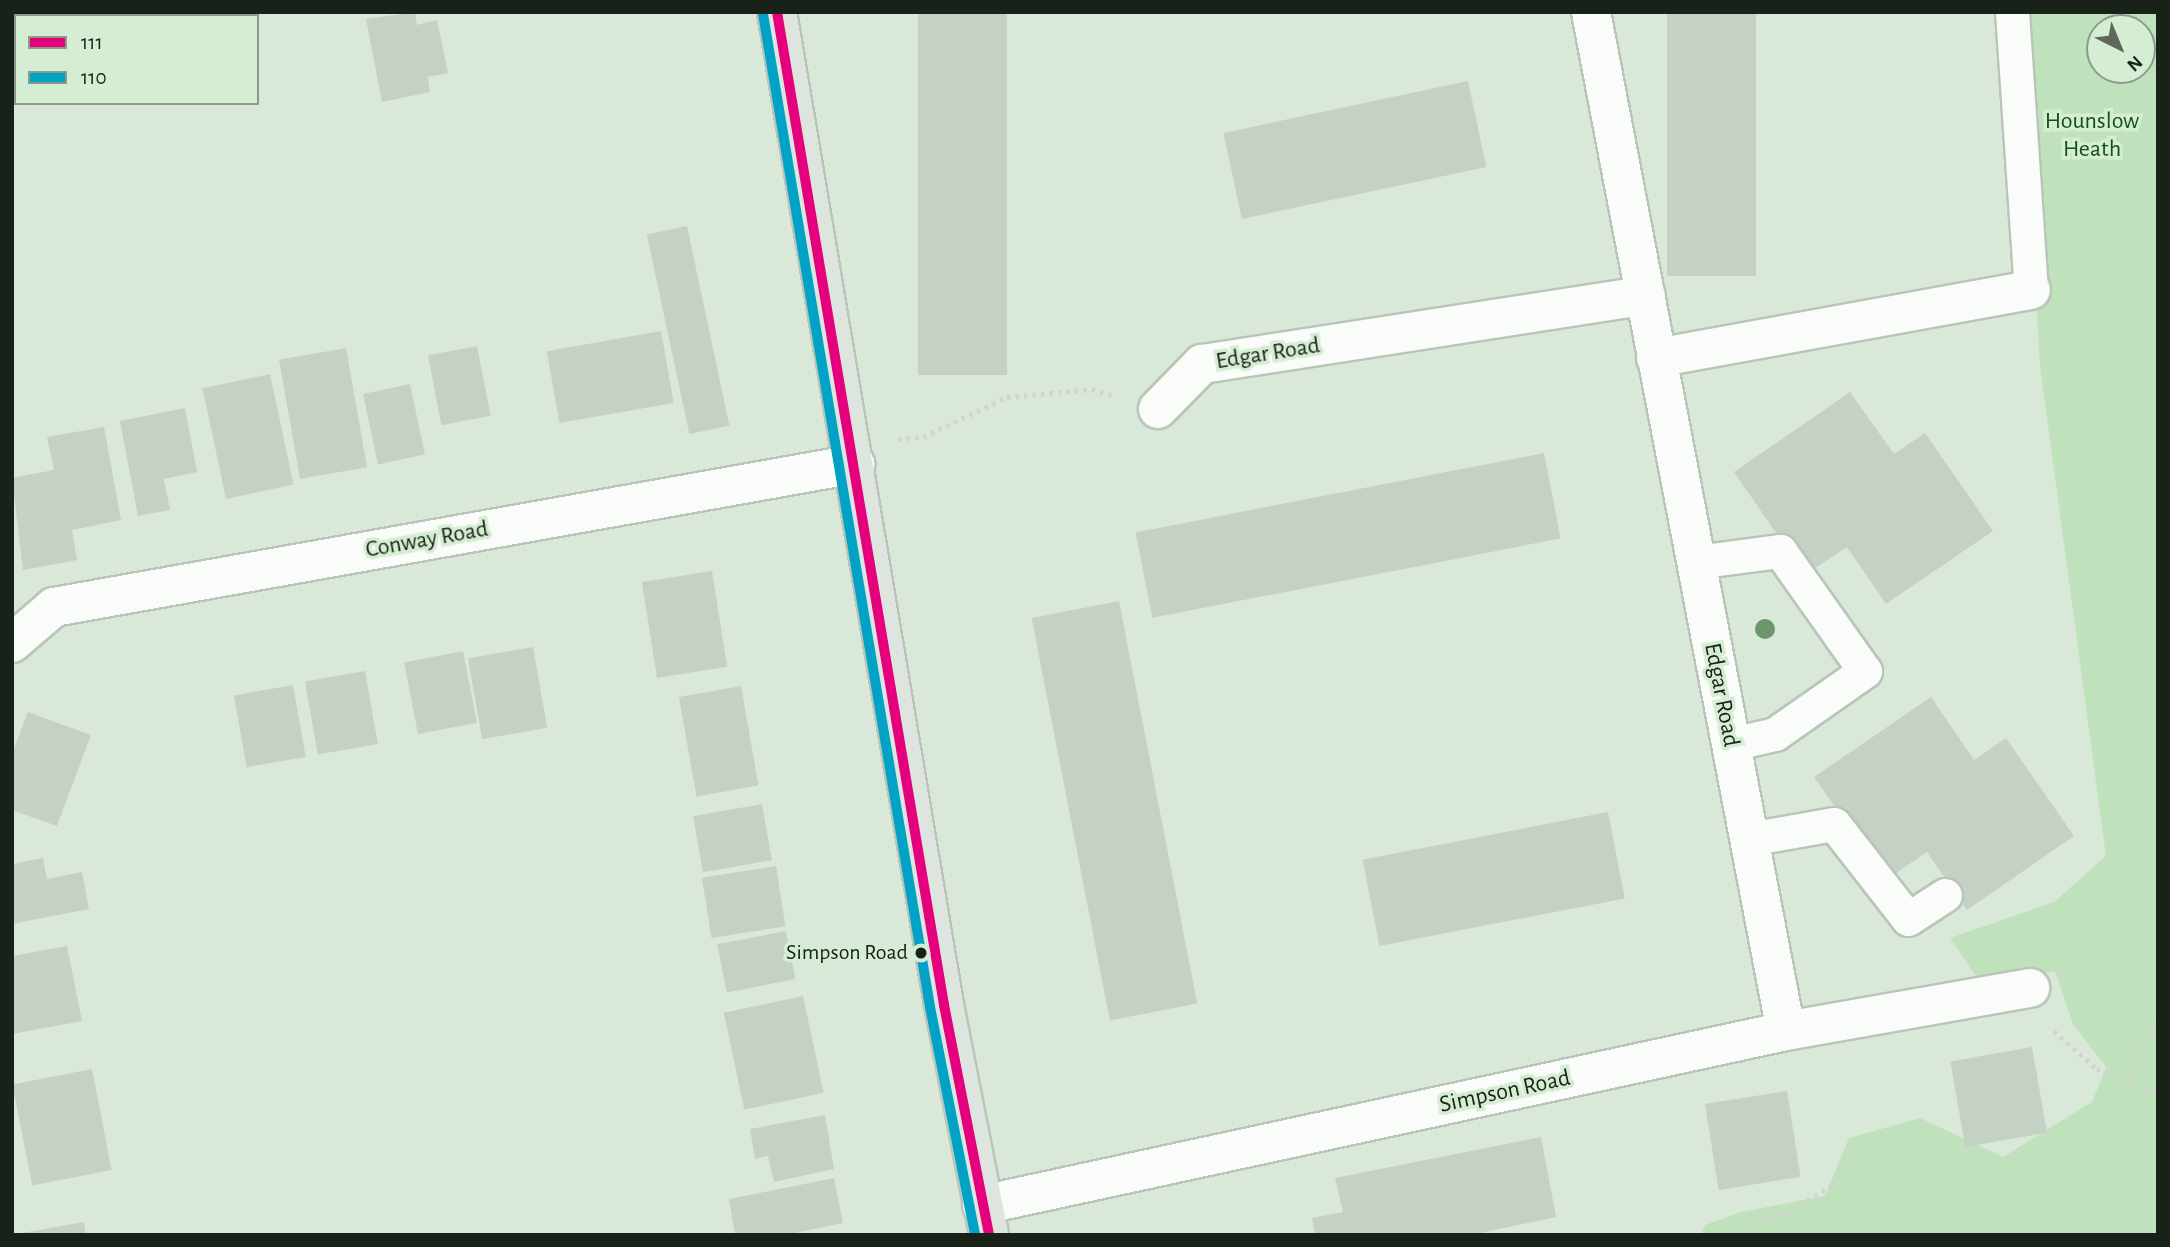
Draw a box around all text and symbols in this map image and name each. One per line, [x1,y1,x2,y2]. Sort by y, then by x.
legend [14,14,259,105]
north arrow [2086,14,2156,84]
text: 111 [81,32,103,53]
text: N [2123,52,2146,75]
text: 110 [81,67,107,88]
park label: Hounslow Heath [2045,108,2139,164]
street label: Edgar Road [1214,332,1322,376]
street label: Conway Road [363,515,491,565]
street label: Edgar Road [1697,641,1745,749]
place label: Simpson Road [786,940,908,966]
marker: Simpson Road [914,946,928,960]
street label: Simpson Road [1437,1064,1573,1120]

